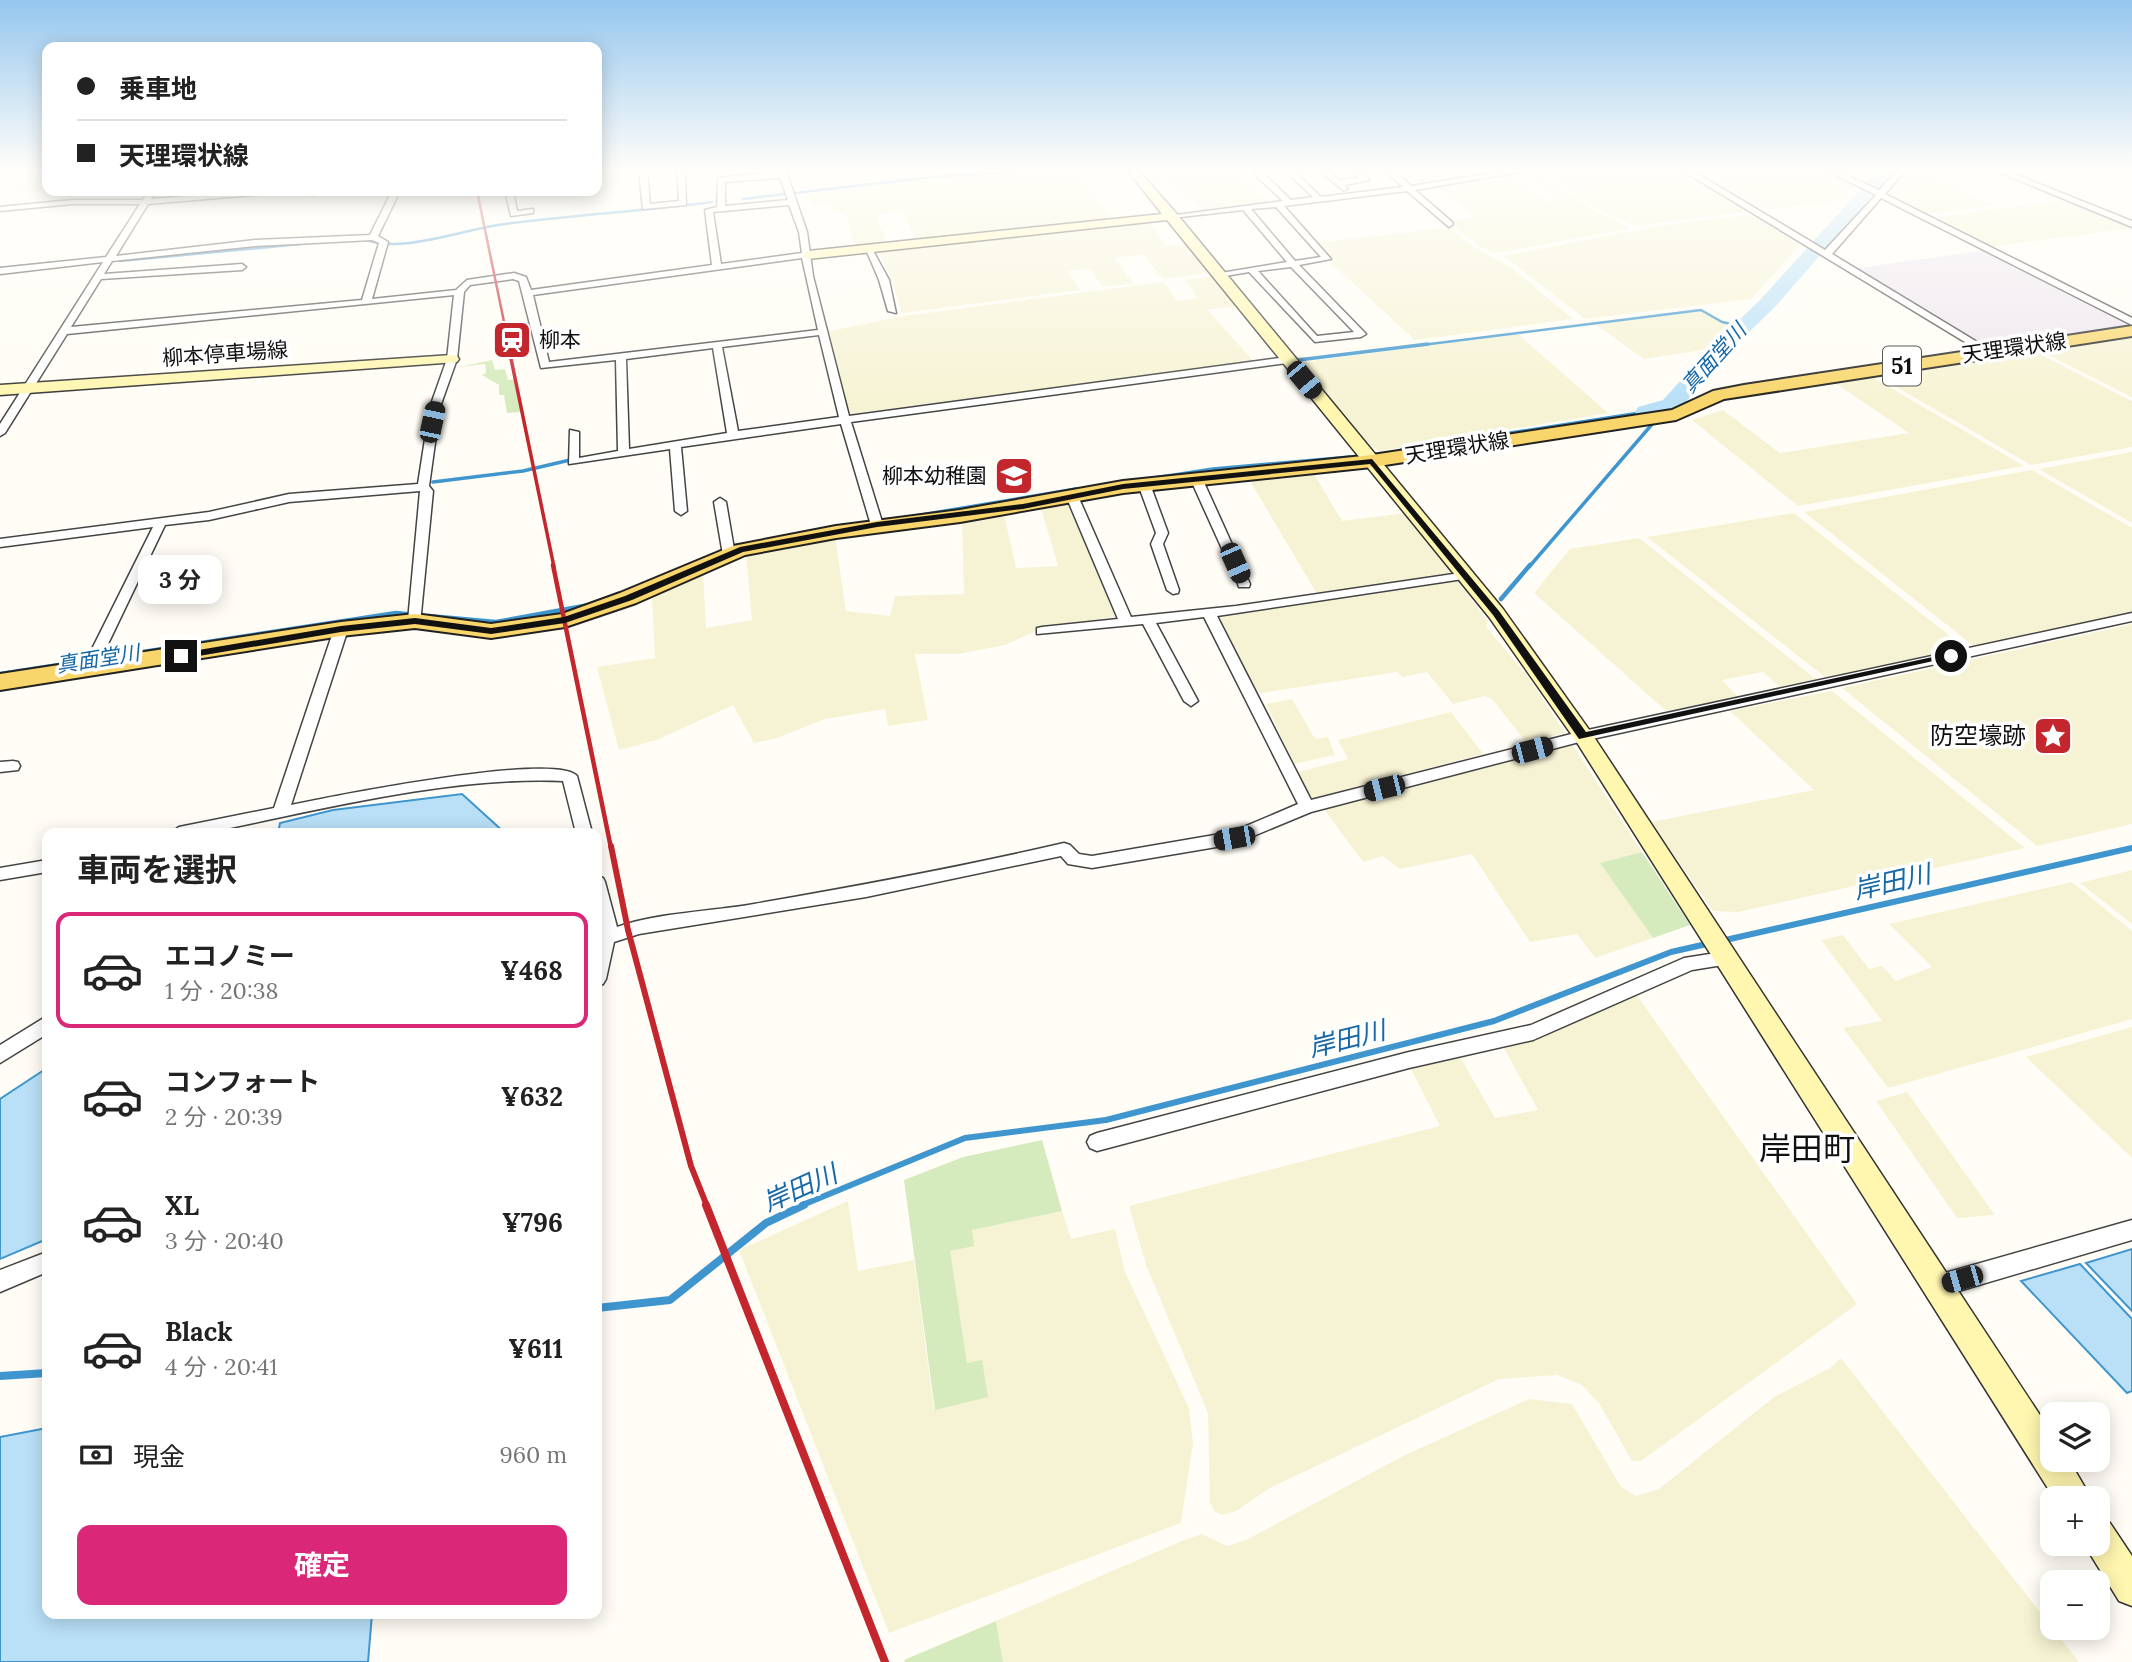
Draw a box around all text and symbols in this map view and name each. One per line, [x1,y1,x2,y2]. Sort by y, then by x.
text: 乗車地 [119,72,197,105]
text: 天理環状線 [119,139,249,172]
water label: 真面堂川 [1675,316,1753,398]
station icon: 柳本 [491,319,533,361]
place label: 柳本 [539,326,581,353]
street label: 天理環状線 [1960,327,2068,368]
street label: 柳本停車場線 [161,336,289,371]
road number: 51 [1883,346,1921,386]
car [1283,357,1326,403]
car [418,399,447,445]
street label: 天理環状線 [1403,426,1511,469]
school or university icon: 柳本幼稚園 [993,455,1035,497]
place label: 柳本幼稚園 [882,462,987,489]
car [1217,540,1254,586]
callout: 3 分 [139,554,223,604]
text: 3 分 [159,565,201,594]
water label: 真面堂川 [54,638,143,678]
route end [165,640,197,672]
route start [1935,640,1967,672]
place icon: 防空壕跡 [2032,715,2074,757]
place label: 防空壕跡 [1930,720,2026,751]
car [1509,734,1556,766]
car [1362,773,1407,803]
car [1212,824,1257,852]
text: 車両を選択 [77,849,237,890]
water label: 岸田川 [1850,856,1937,906]
icon: car [81,939,144,1002]
text: エコノミー [165,939,295,972]
text: ¥468 [500,954,563,987]
text: 1 分 · 20:38 [165,976,278,1005]
water label: 岸田川 [1305,1012,1392,1064]
icon: car [81,1065,144,1128]
text: コンフォート [165,1065,320,1098]
text: ¥632 [501,1080,563,1113]
text: 2 分 · 20:39 [165,1102,283,1131]
district label: 岸田町 [1759,1128,1855,1169]
water label: 岸田川 [757,1155,845,1218]
text: XL [165,1189,199,1222]
icon: car [81,1191,144,1254]
text: ¥796 [502,1206,563,1239]
text: 3 分 · 20:40 [165,1226,284,1255]
car [1939,1263,1986,1295]
text: Black [165,1315,233,1348]
icon: car [81,1317,144,1380]
text: ¥611 [508,1332,563,1365]
text: 4 分 · 20:41 [165,1352,278,1381]
map controls [2040,1402,2110,1640]
button: layers [2040,1402,2110,1472]
icon: cash [77,1436,115,1474]
text: 現金 [133,1440,185,1473]
text: 960 m [500,1440,567,1469]
button: + [2040,1486,2110,1556]
button: 確定 [77,1525,567,1605]
button: − [2040,1570,2110,1640]

